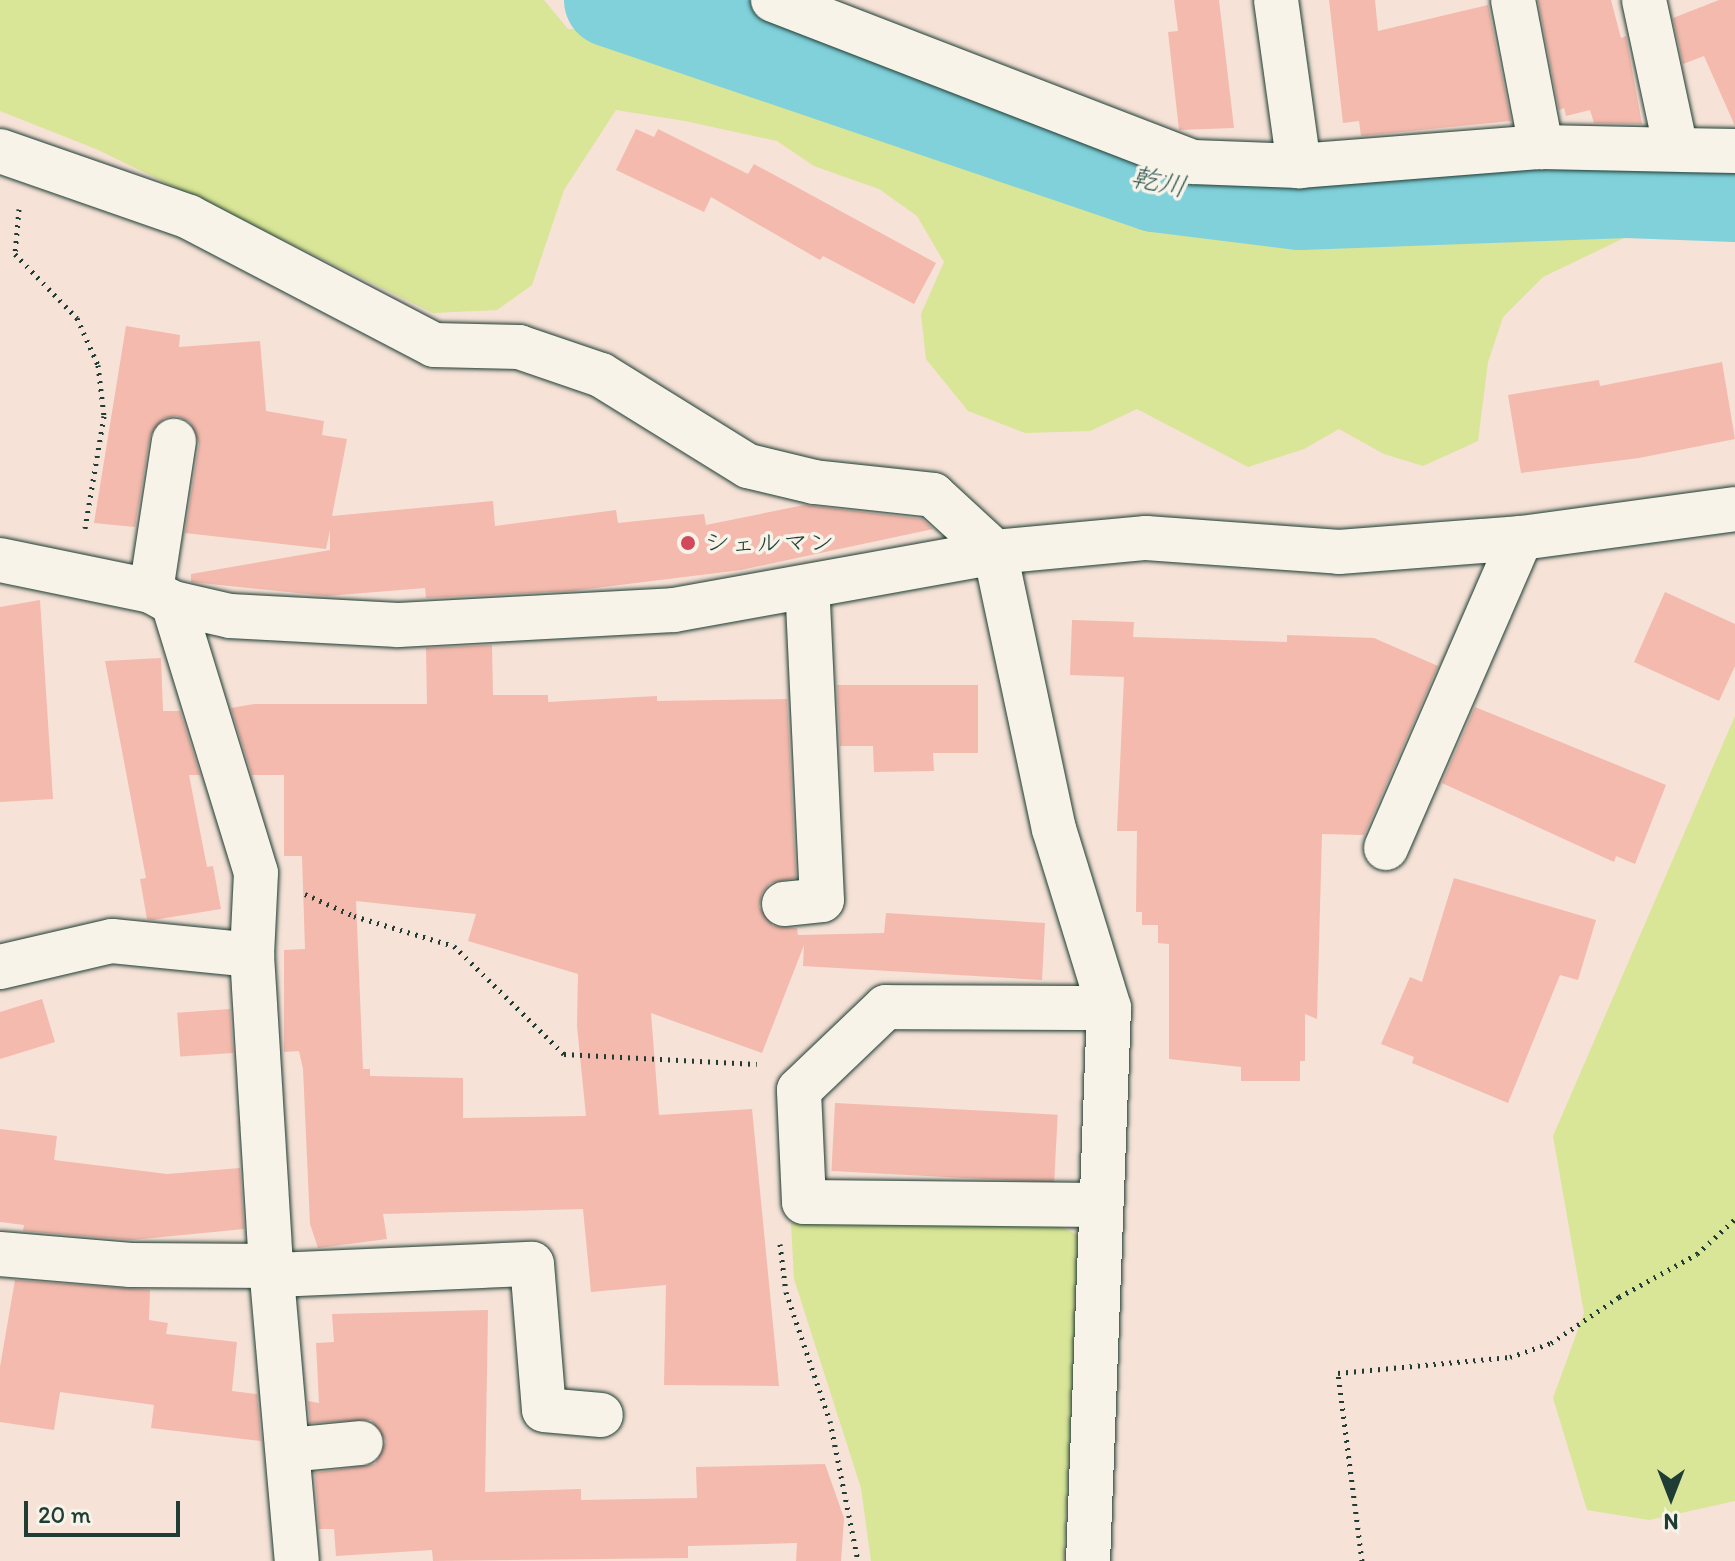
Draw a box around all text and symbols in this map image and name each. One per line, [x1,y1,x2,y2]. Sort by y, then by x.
water label: 乾川 [1128,159,1190,203]
place label: シェルマン [704,527,834,559]
marker: シェルマン [679,534,697,552]
north arrow [1631,1457,1711,1537]
scale bar [28,1485,184,1535]
text: 20 m [38,1500,91,1529]
text: N [1664,1508,1678,1535]

